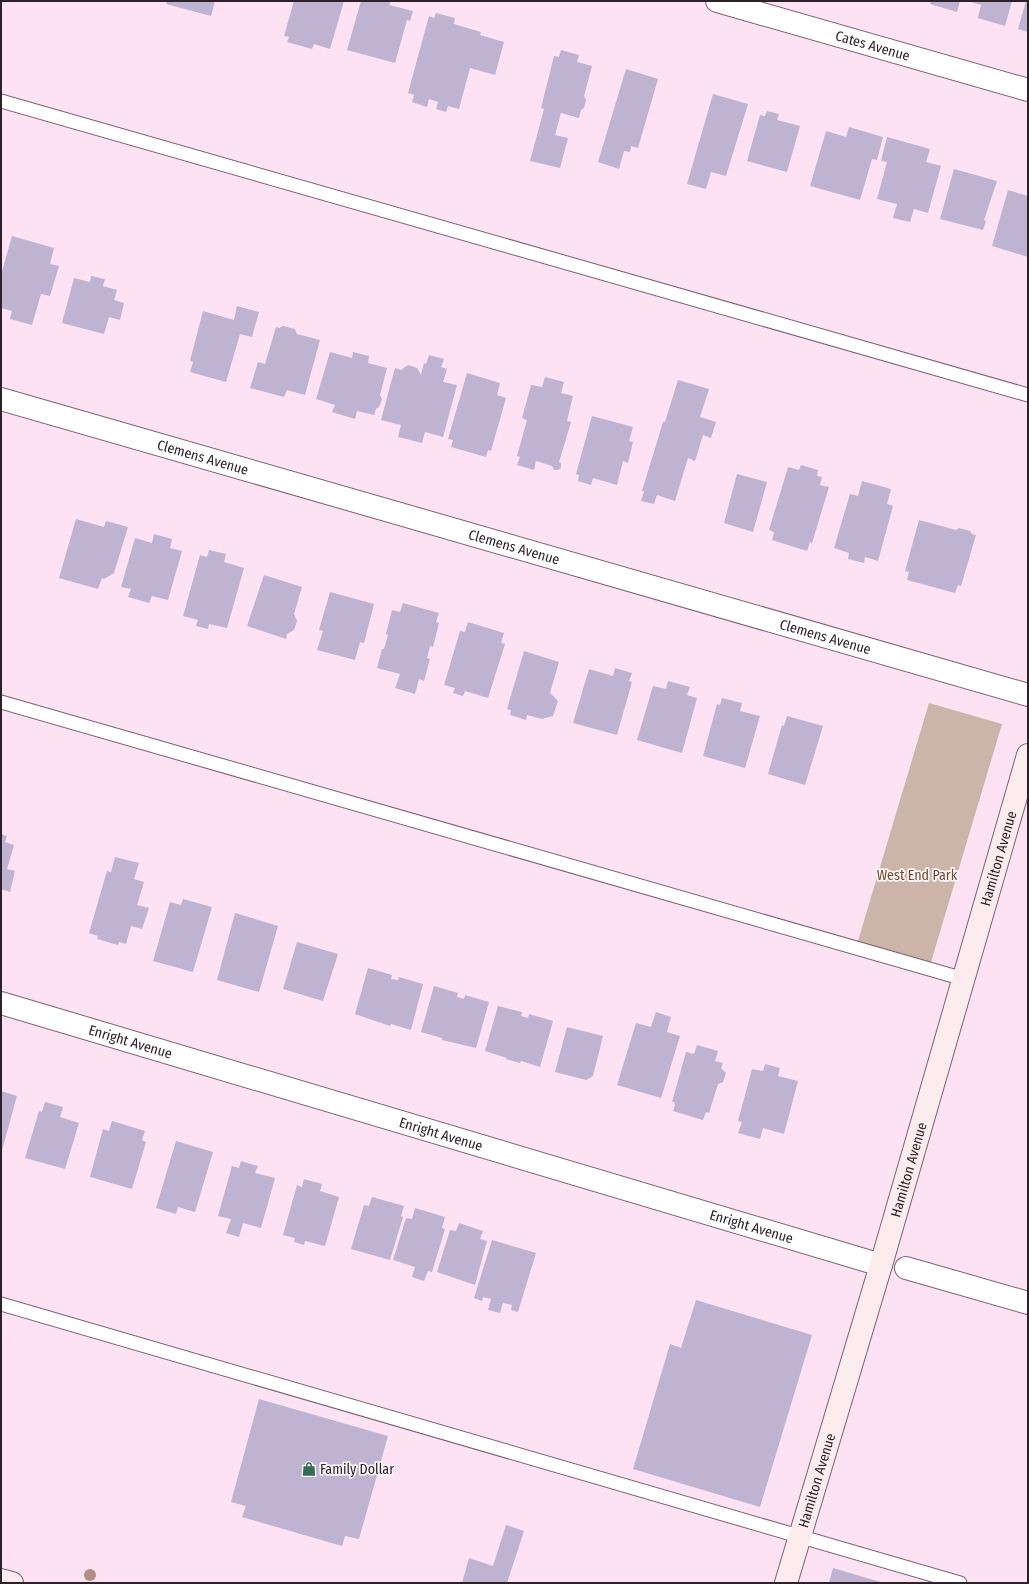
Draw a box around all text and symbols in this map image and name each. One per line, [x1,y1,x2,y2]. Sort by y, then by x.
street label: Cates Avenue [833,27,912,65]
street label: Clemens Avenue [155,436,250,479]
street label: Clemens Avenue [466,526,562,569]
street label: Clemens Avenue [778,616,873,658]
street label: Hamilton Avenue [977,809,1020,908]
park label: West End Park [877,867,958,884]
street label: Enright Avenue [86,1022,174,1062]
street label: Enright Avenue [397,1114,485,1155]
street label: Hamilton Avenue [887,1120,931,1219]
street label: Enright Avenue [708,1206,795,1247]
street label: Hamilton Avenue [795,1431,839,1530]
shop icon: Family Dollar [301,1461,317,1477]
place label: Family Dollar [320,1461,394,1478]

